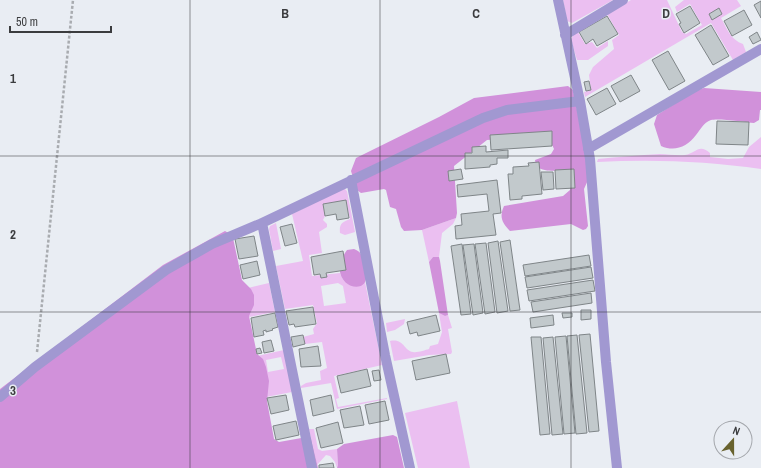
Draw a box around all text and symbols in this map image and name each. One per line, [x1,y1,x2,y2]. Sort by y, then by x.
text: B [281,5,289,22]
text: C [472,5,480,22]
text: D [662,5,670,22]
scale bar [10,8,111,34]
text: 50 m [16,14,38,30]
text: 1 [10,70,16,87]
text: 2 [10,226,16,243]
text: 3 [10,382,16,399]
north arrow [713,420,753,460]
text: N [731,423,742,438]

